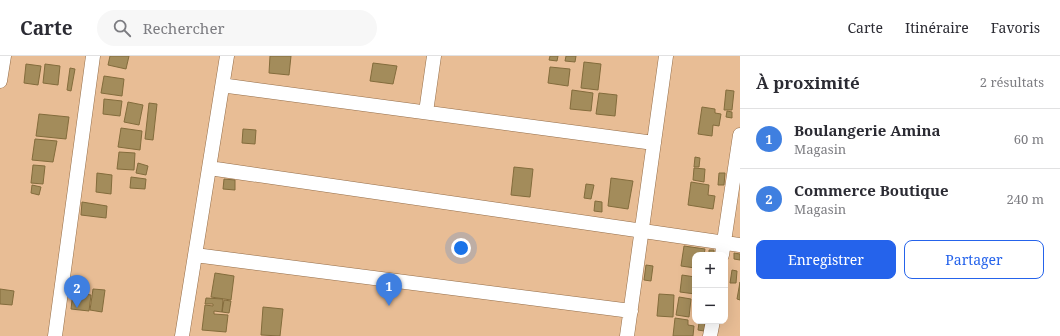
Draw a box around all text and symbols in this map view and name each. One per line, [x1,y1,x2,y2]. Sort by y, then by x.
search box [97,10,377,46]
text: Carte [20,15,73,41]
icon: search [111,17,133,39]
text: Rechercher [143,18,224,38]
text: Carte [848,18,883,37]
text: Itinéraire [905,18,969,37]
text: Favoris [991,18,1040,37]
text: À proximité [756,71,860,94]
text: 2 résultats [980,73,1044,91]
text: Boulangerie Amina [794,120,941,140]
text: 1 [765,130,773,148]
text: 60 m [1014,130,1044,148]
text: Magasin [794,140,846,158]
text: Commerce Boutique [794,180,949,200]
text: 2 [765,190,773,208]
text: 240 m [1007,190,1044,208]
text: Magasin [794,200,846,218]
your location [451,238,471,258]
button: Enregistrer [756,240,896,279]
button: Partager [904,240,1044,279]
map controls [692,252,728,324]
button: + [692,252,728,288]
pin: 1 [376,273,402,306]
pin: 2 [64,275,90,308]
button: − [692,288,728,324]

